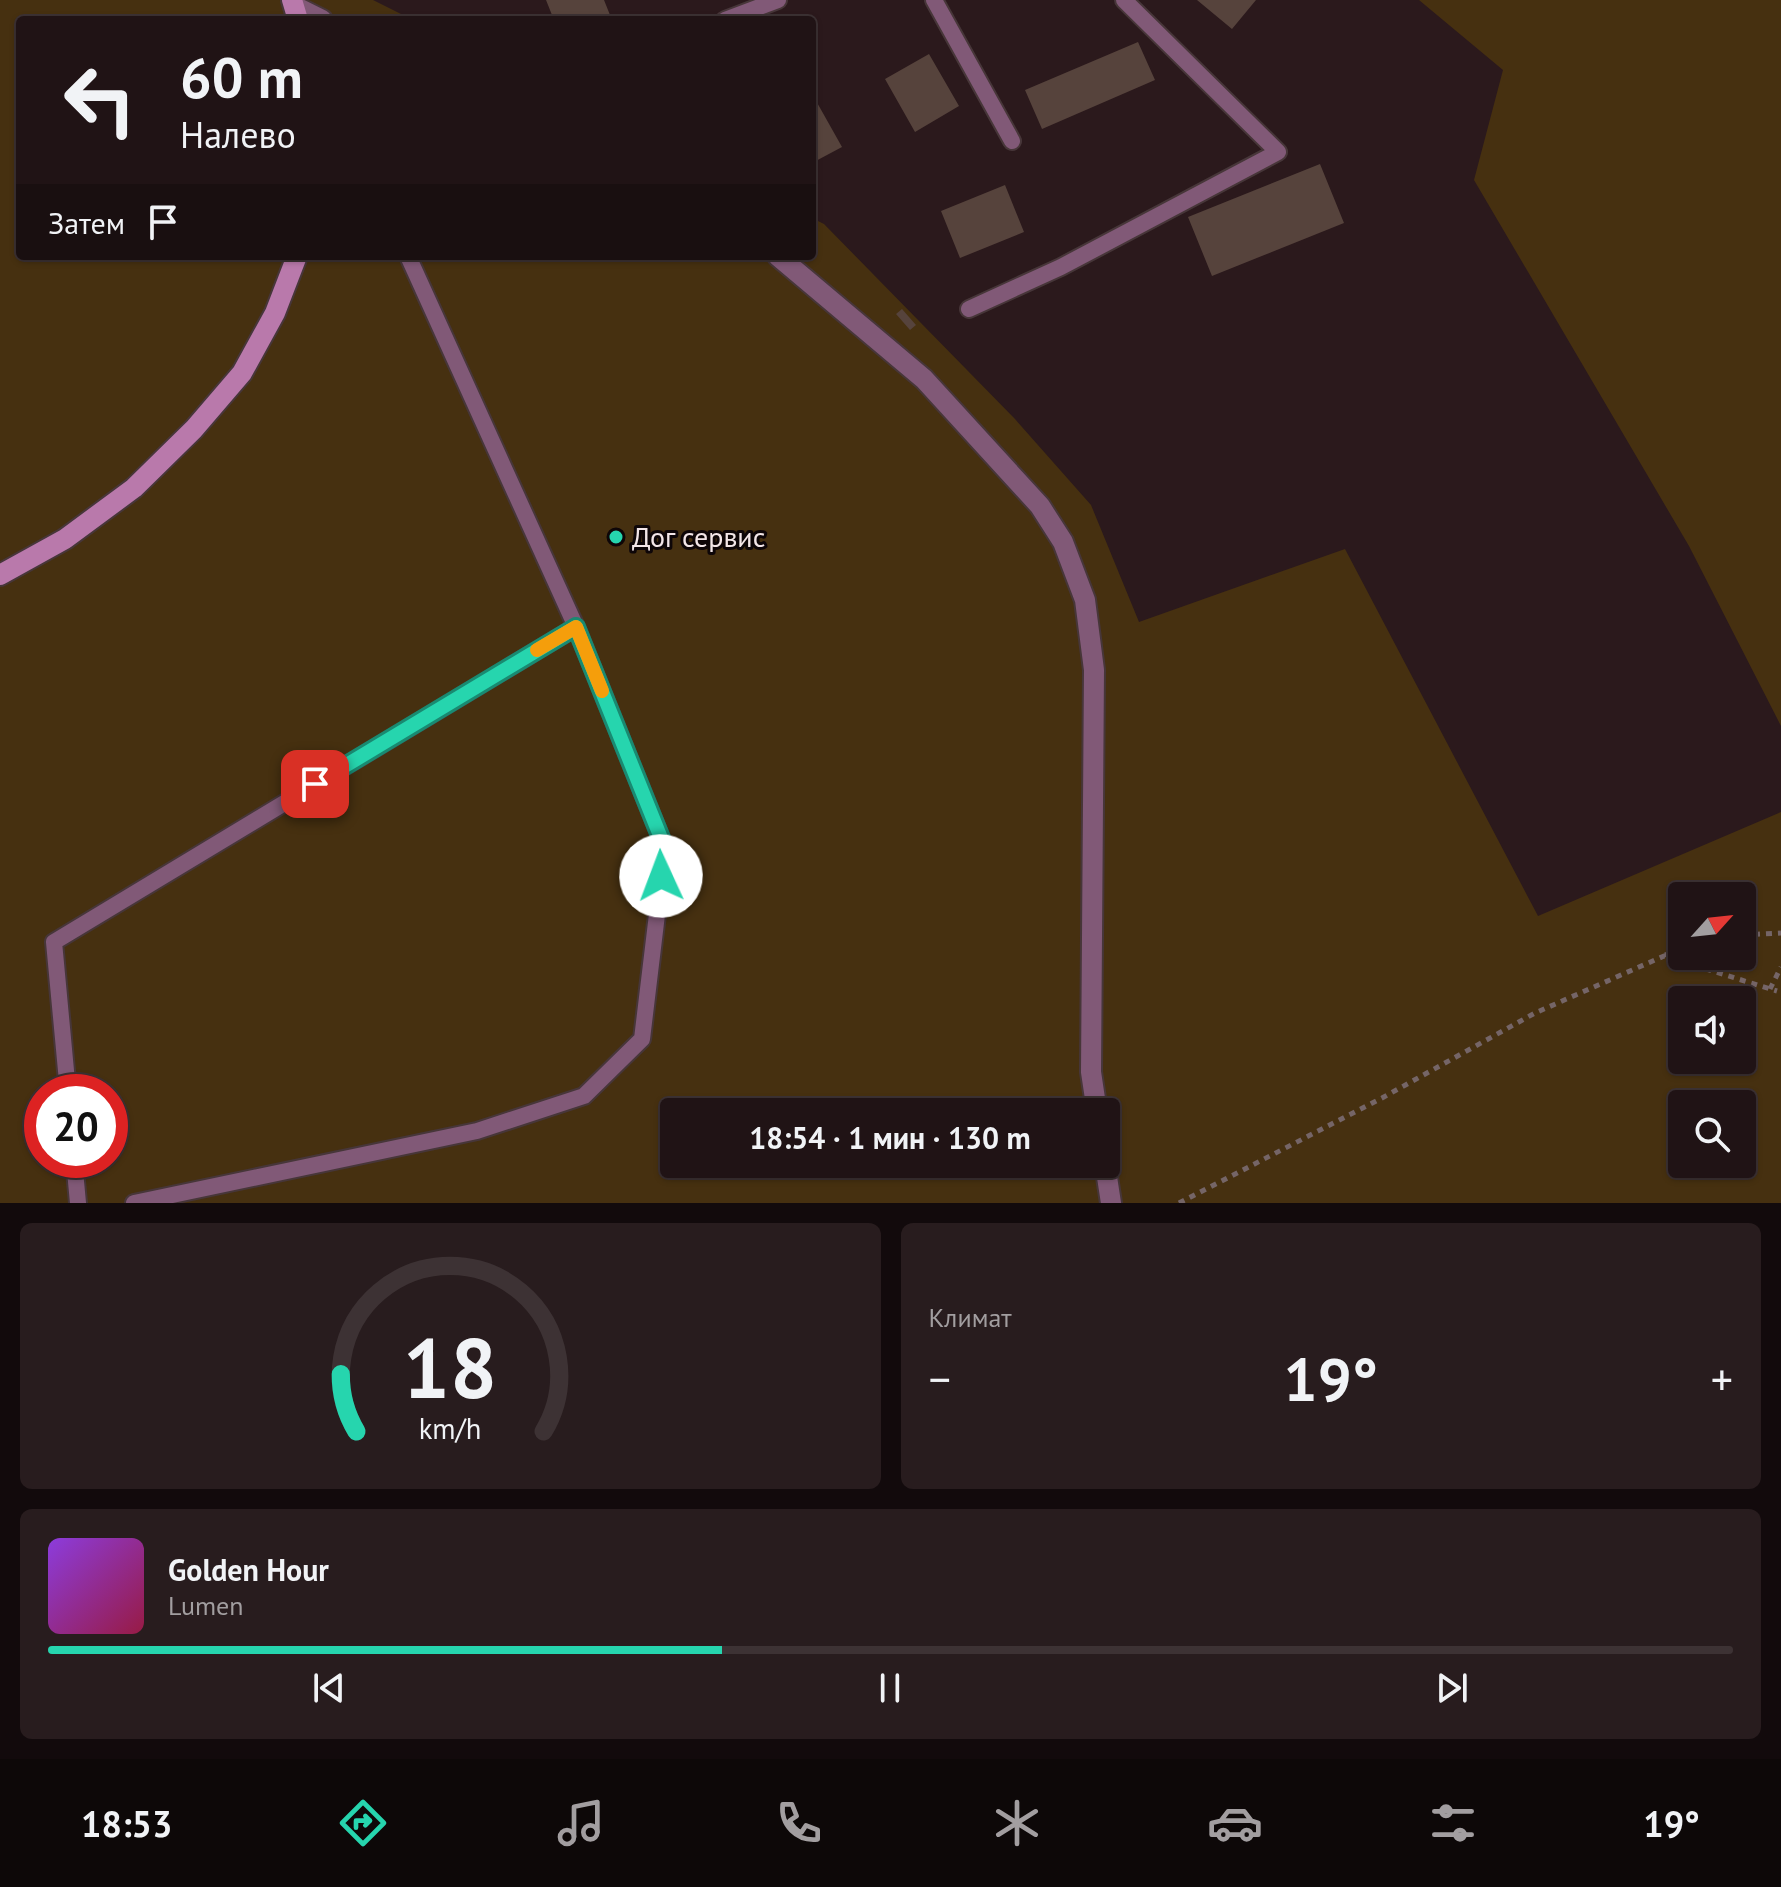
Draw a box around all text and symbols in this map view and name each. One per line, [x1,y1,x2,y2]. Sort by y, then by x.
text: 60 m [180,41,303,113]
icon: left [48,48,152,152]
text: Налево [180,111,296,158]
icon: arrive [141,200,185,244]
text: Затем [48,203,125,242]
place label: Дог сервис [632,518,765,555]
marker: Дог сервис [607,528,625,546]
pin [281,750,349,818]
icon: arrive [293,762,337,806]
position arrow [619,834,703,918]
north arrow [1668,882,1756,970]
map controls [1668,882,1756,1178]
button: sound [1668,986,1756,1074]
speed limit sign: 20 [24,1074,128,1178]
button: search [1668,1090,1756,1178]
text: 18:54 · 1 мин · 130 m [749,1118,1031,1157]
text: Климат [929,1301,1012,1334]
text: 18 [403,1313,497,1421]
text: 19° [1284,1340,1378,1418]
text: − [929,1350,951,1407]
text: + [1711,1350,1733,1407]
text: km/h [419,1410,482,1447]
text: Golden Hour [168,1550,329,1589]
text: Lumen [168,1589,243,1622]
icon: previous [307,1666,351,1710]
icon: pause [868,1666,912,1710]
icon: next [1430,1666,1474,1710]
icon: directions [335,1795,391,1851]
icon: music [553,1795,609,1851]
icon: phone [771,1795,827,1851]
icon: climate [989,1795,1045,1851]
icon: car [1207,1795,1263,1851]
icon: filters [1425,1795,1481,1851]
text: 18:53 [81,1800,172,1847]
text: 19° [1643,1800,1700,1847]

